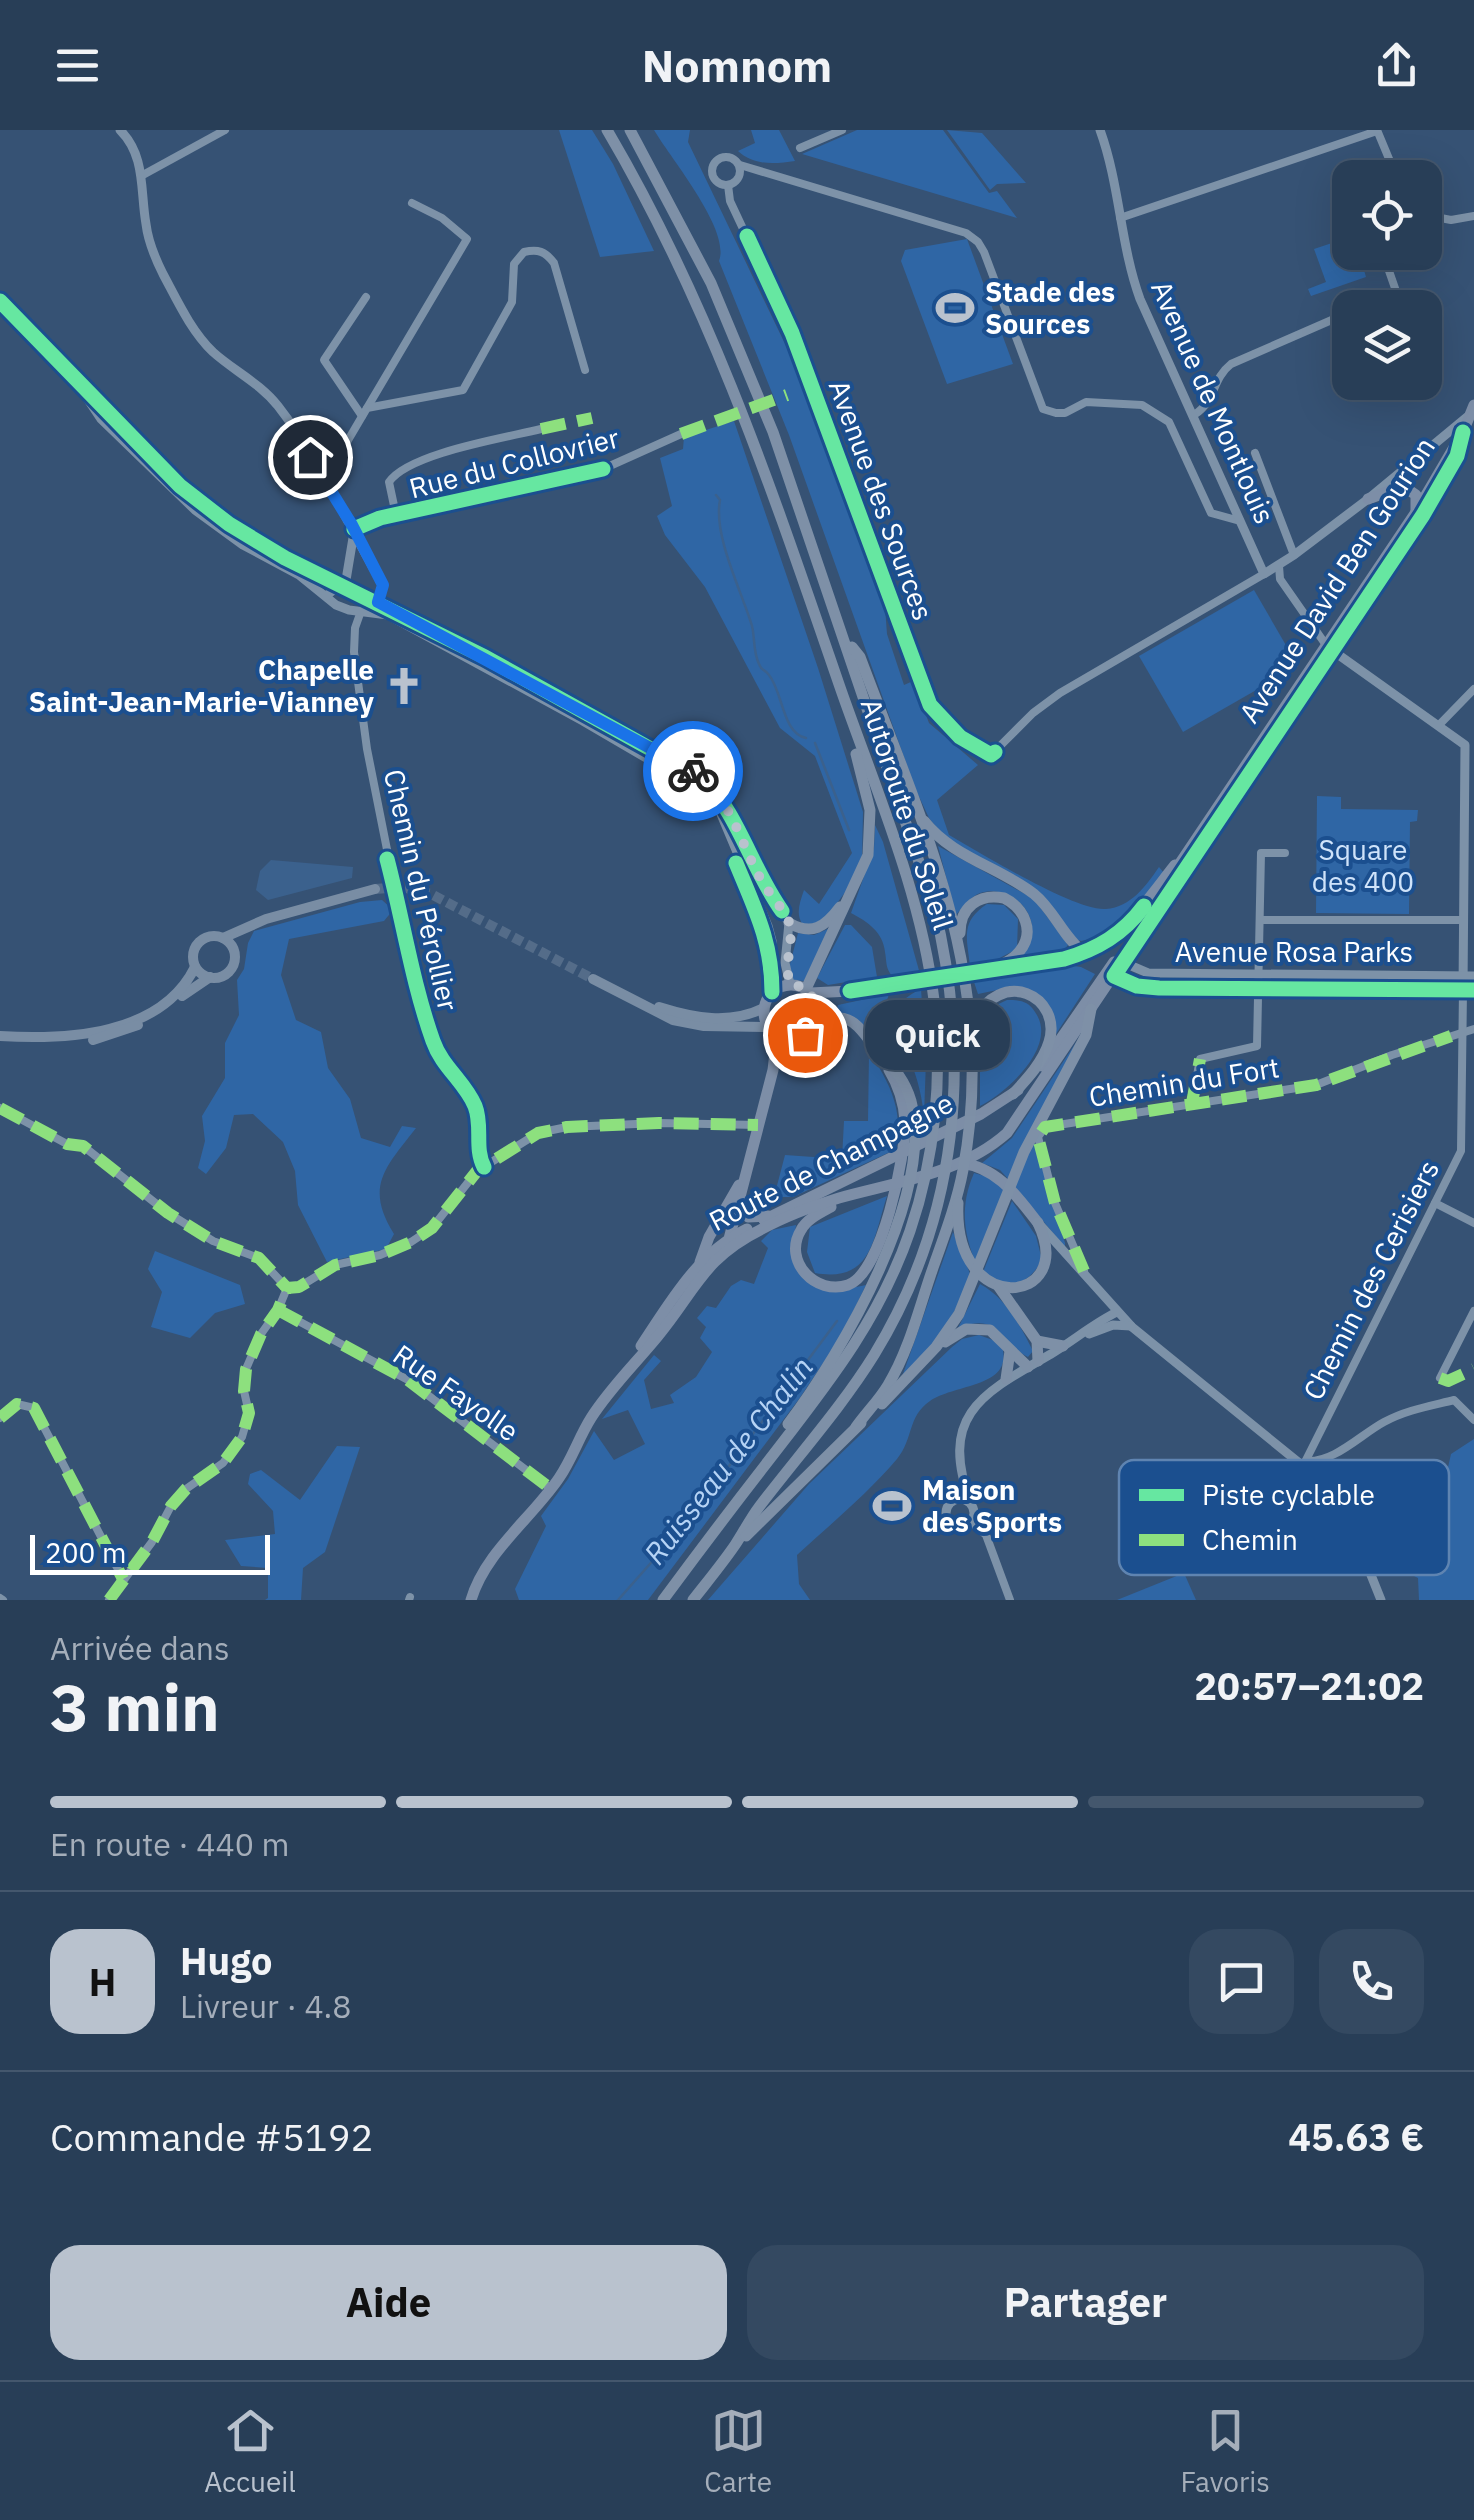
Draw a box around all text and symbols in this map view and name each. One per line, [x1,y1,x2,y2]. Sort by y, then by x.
text: Nomnom [642,36,832,94]
icon: menu [50,38,105,93]
icon: share [1369,38,1424,93]
map controls [1332,160,1442,400]
button: locate [1332,160,1442,270]
place label: Stade des Sources [985,273,1115,342]
street label: Avenue de Montlouis [1143,274,1284,529]
sports icon: Stade des Sources [934,287,976,329]
button: layers [1332,290,1442,400]
street label: Avenue des Sources [821,375,942,625]
pin [268,415,353,500]
street label: Rue du Collovrier [405,419,623,506]
icon: home [283,430,338,485]
street label: Avenue David Ben Gourion [1230,430,1443,730]
place label: Chapelle Saint-Jean-Marie-Vianney [29,651,374,720]
church icon: Chapelle Saint-Jean-Marie-Vianney [383,665,425,707]
street label: Autoroute du Soleil [853,694,962,934]
courier [643,721,743,821]
icon: bike [666,744,721,799]
street label: Chemin du Pérollier [376,766,467,1014]
park label: Square des 400 [1312,831,1414,900]
street label: Avenue Rosa Parks [1175,933,1413,970]
pin [763,993,848,1078]
callout: Quick [865,1000,1010,1070]
icon: bag [778,1008,833,1063]
text: Quick [894,1014,981,1056]
street label: Chemin du Fort [1086,1048,1282,1115]
street label: Route de Champagne [703,1084,959,1239]
street label: Chemin des Cerisiers [1294,1154,1447,1406]
street label: Rue Fayolle [386,1336,526,1449]
water label: Ruisseau de Chalin [635,1348,821,1572]
legend [1119,1460,1449,1575]
place label: Maison des Sports [922,1471,1062,1540]
text: Piste cyclable [1202,1476,1375,1513]
sports icon: Maison des Sports [871,1485,913,1527]
text: Chemin [1202,1521,1298,1558]
scale bar [30,1530,270,1574]
text: 200 m [45,1534,126,1571]
text: Arrivée dans [50,1627,230,1669]
text: 20:57–21:02 [1194,1661,1424,1710]
text: 3 min [50,1664,220,1749]
text: En route · 440 m [50,1823,289,1865]
button: chat [1189,1929,1294,2034]
button: phone [1319,1929,1424,2034]
text: Hugo [180,1936,272,1985]
text: H [89,1957,116,2006]
text: Livreur · 4.8 [180,1985,352,2027]
text: Commande #5192 [50,2112,373,2161]
text: 45.63 € [1288,2112,1424,2161]
button: Aide [50,2245,727,2360]
button: Partager [747,2245,1424,2360]
tab: Accueil [204,2403,296,2500]
tab: Carte [704,2403,772,2500]
tab: Favoris [1180,2403,1270,2500]

